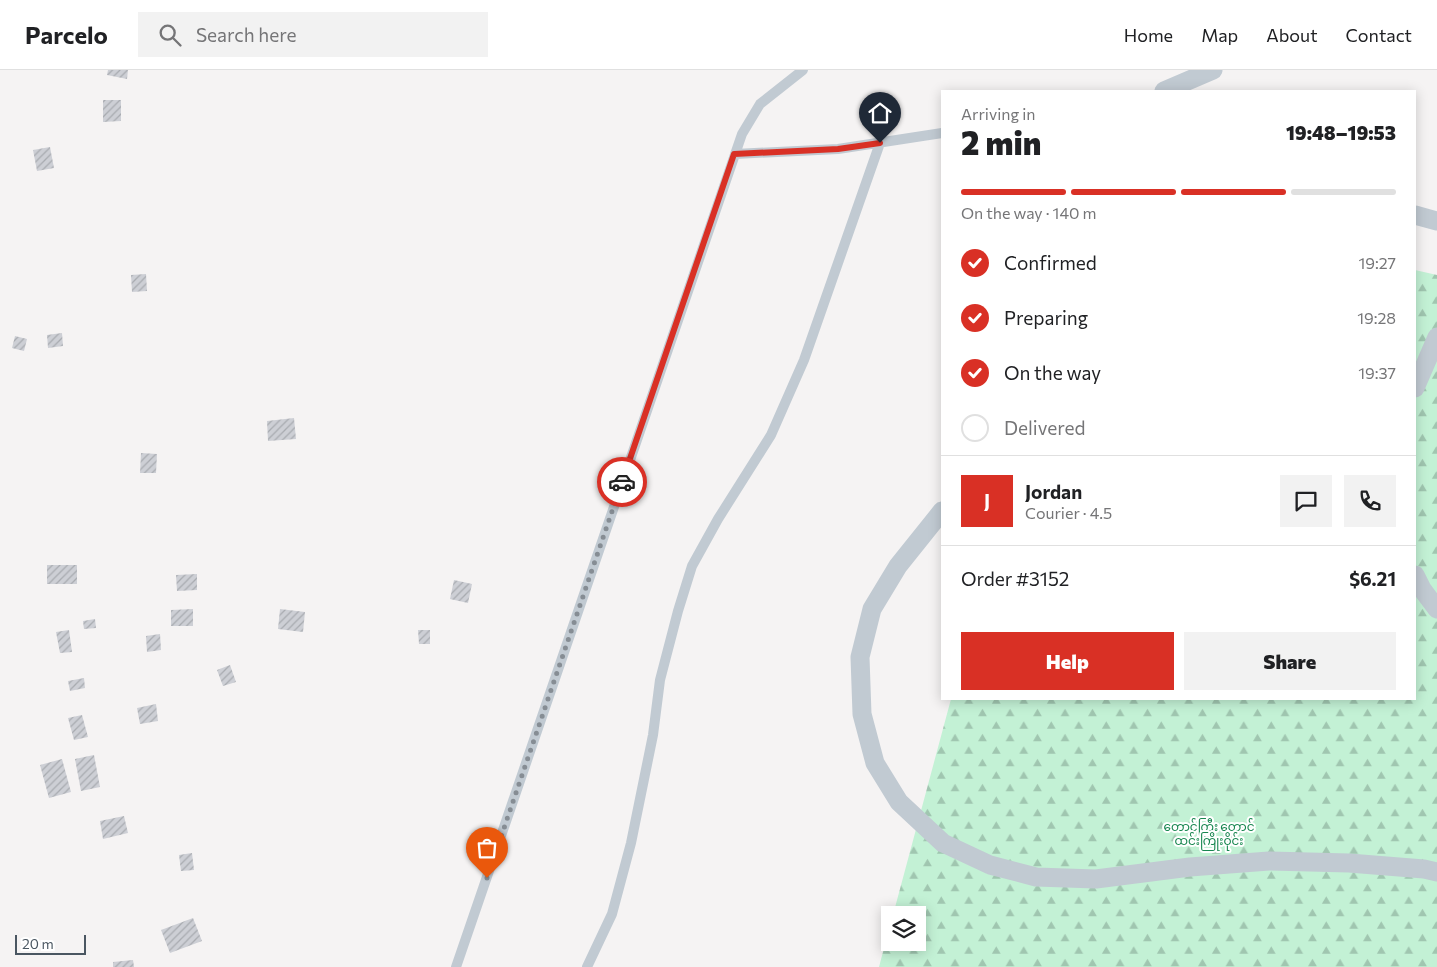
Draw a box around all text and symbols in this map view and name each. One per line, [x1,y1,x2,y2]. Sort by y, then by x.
search box [138,12,488,57]
text: Parcelo [25,20,108,49]
icon: search [156,21,184,49]
text: Search here [196,23,296,46]
text: Home [1124,24,1173,46]
text: Map [1201,24,1238,46]
text: About [1266,24,1318,46]
text: Contact [1346,24,1412,46]
pin [859,92,901,143]
icon: home [866,99,894,127]
text: Arriving in [961,104,1035,123]
text: 19:48–19:53 [1286,121,1396,144]
text: 2 min [961,122,1041,162]
text: On the way · 140 m [961,203,1096,222]
icon: check [961,249,989,277]
text: Confirmed [1004,251,1097,274]
text: 19:27 [1358,253,1396,272]
icon: check [961,304,989,332]
text: Preparing [1004,306,1088,329]
text: 19:28 [1357,308,1396,327]
icon: check [961,359,989,387]
text: On the way [1004,361,1101,384]
text: 19:37 [1358,363,1396,382]
text: Delivered [1004,416,1085,439]
courier [597,457,647,507]
icon: car [608,468,636,496]
button: chat [1280,475,1332,527]
button: phone [1344,475,1396,527]
text: Jordan [1025,480,1082,503]
text: J [984,489,990,512]
text: Courier · 4.5 [1025,503,1112,522]
text: Order #3152 [961,567,1069,590]
text: $6.21 [1349,567,1396,590]
button: Help [961,632,1174,690]
button: Share [1184,632,1396,690]
park label: တောင်ကြီး တောင် ထင်းကြိုးဝိုင်း [1163,818,1255,851]
pin [466,827,508,878]
icon: bag [473,834,501,862]
map controls [881,906,926,951]
button: layers [881,906,926,951]
scale bar [15,932,86,955]
text: 20 m [22,935,54,952]

